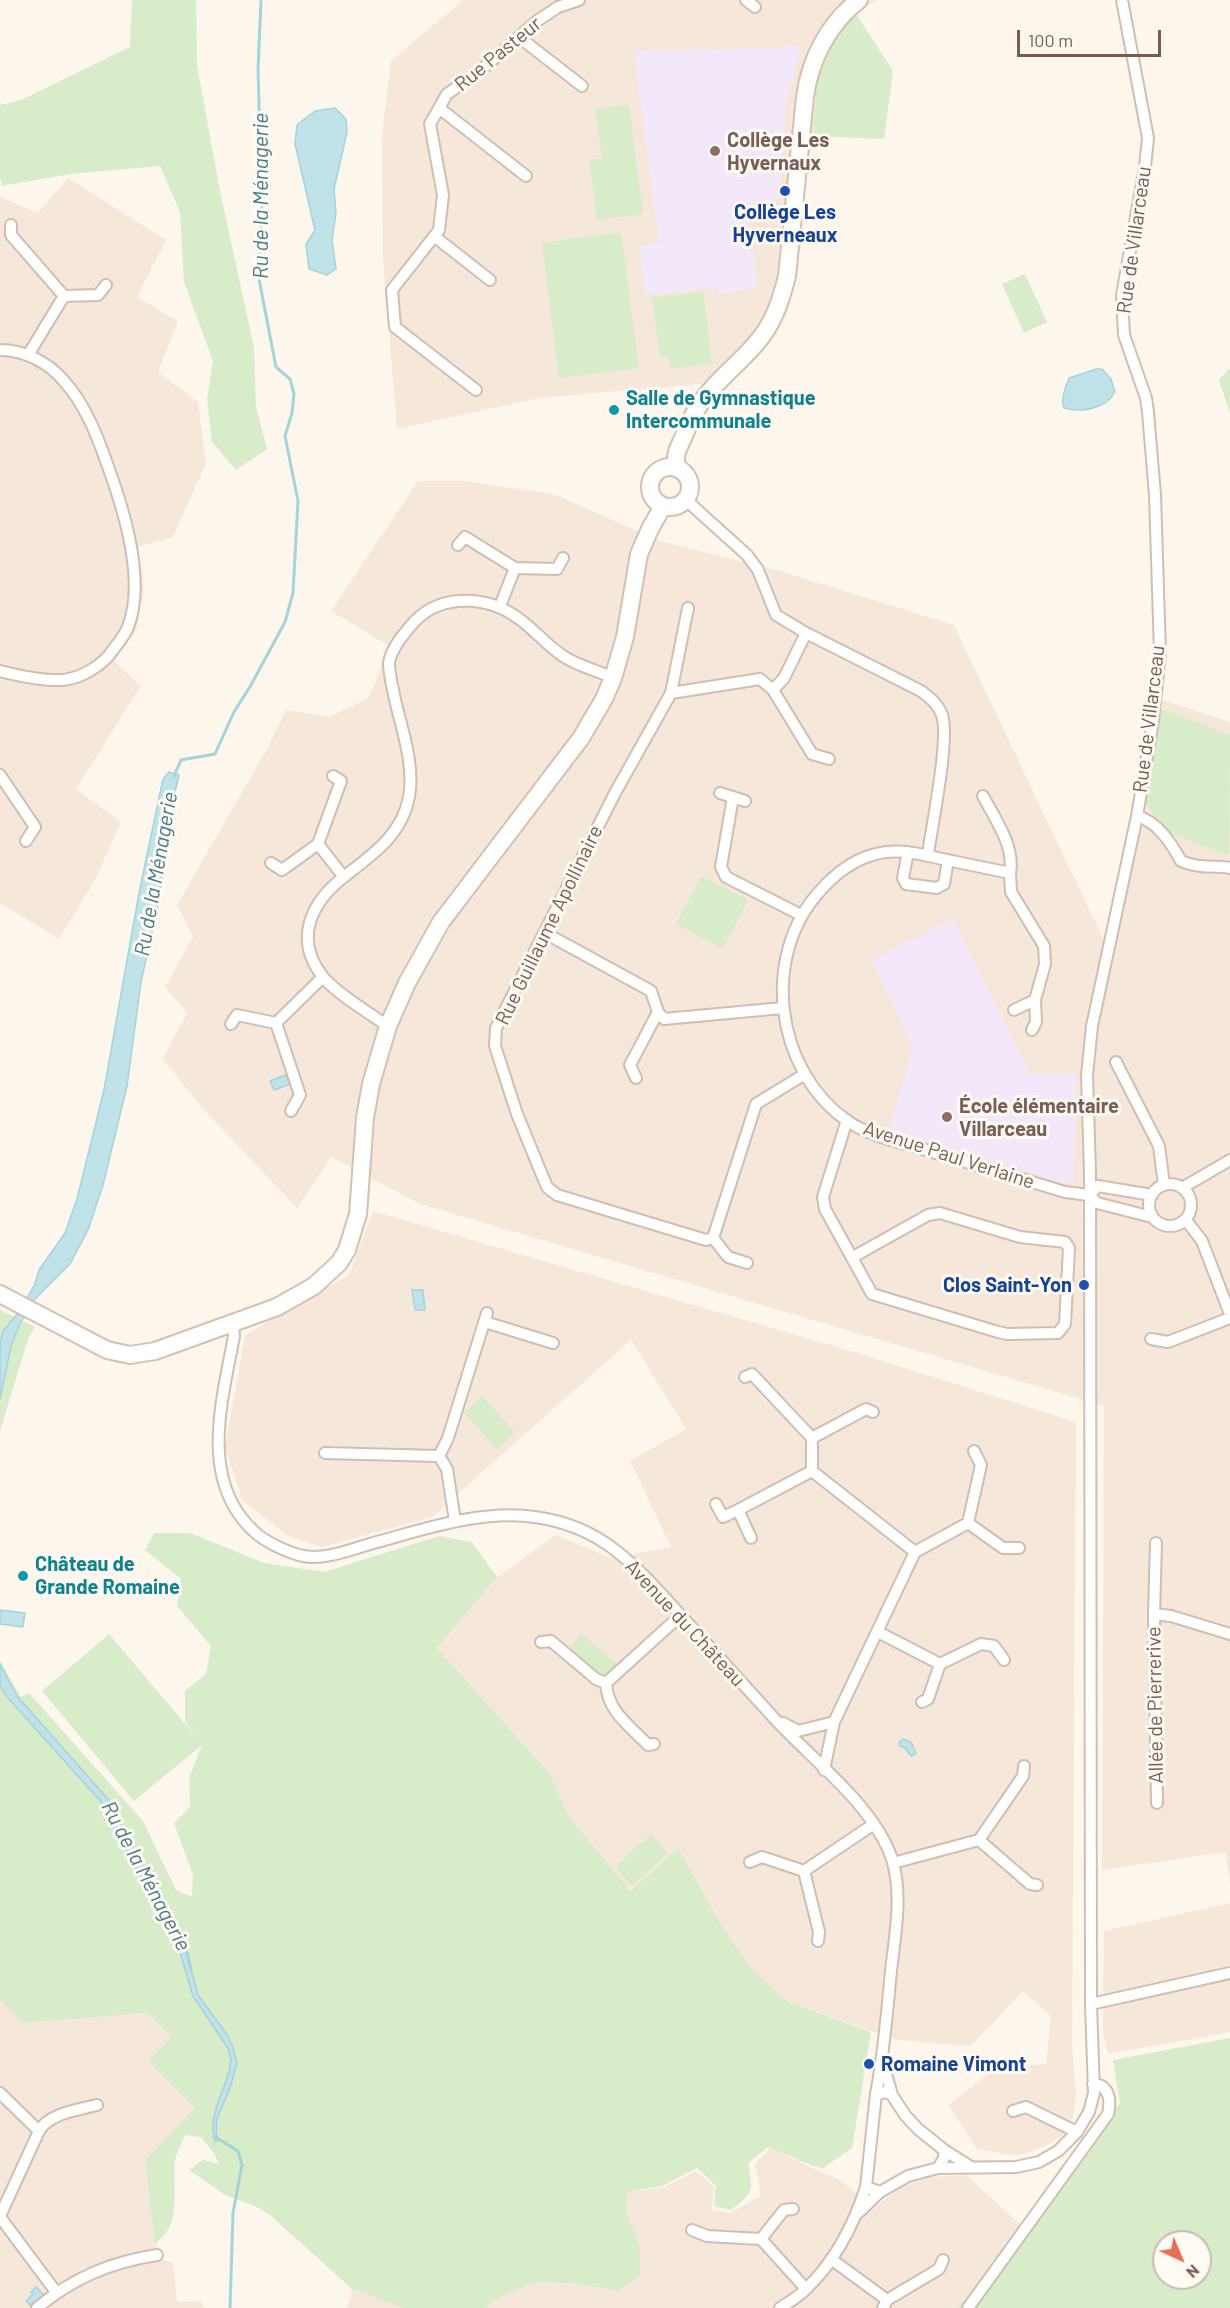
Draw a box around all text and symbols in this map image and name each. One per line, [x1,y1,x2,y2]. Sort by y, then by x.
street label: Rue Pasteur [450,12,546,96]
scale bar [1020,18,1164,56]
text: 100 m [1028,29,1073,51]
water label: Ru de la Ménagerie [248,113,274,279]
place label: Collège Les Hyvernaux [727,128,829,175]
marker: Collège Les Hyvernaux [708,144,722,158]
street label: Rue de Villarceau [1112,165,1156,315]
marker: Collège Les Hyverneaux [778,184,792,198]
place label: Collège Les Hyverneaux [733,200,837,247]
place label: Salle de Gymnastique Intercommunale [626,386,816,433]
marker: Salle de Gymnastique Intercommunale [607,403,621,417]
street label: Rue de Villarceau [1128,644,1170,794]
water label: Ru de la Ménagerie [129,790,183,958]
street label: Rue Guillaume Apollinaire [490,821,608,1029]
place label: École élémentaire Villarceau [959,1094,1119,1141]
marker: École élémentaire Villarceau [940,1110,954,1124]
street label: Avenue Paul Verlaine [860,1116,1038,1194]
place label: Clos Saint-Yon [943,1273,1072,1297]
marker: Clos Saint-Yon [1077,1278,1091,1292]
place label: Château de Grande Romaine [35,1552,180,1599]
street label: Avenue du Château [620,1555,750,1691]
marker: Château de Grande Romaine [16,1569,30,1583]
street label: Allée de Pierrerive [1142,1626,1168,1784]
water label: Ru de la Ménagerie [96,1797,196,1955]
place label: Romaine Vimont [881,2052,1026,2076]
marker: Romaine Vimont [862,2057,876,2071]
north arrow [1152,2230,1212,2290]
text: N [1183,2261,1204,2282]

